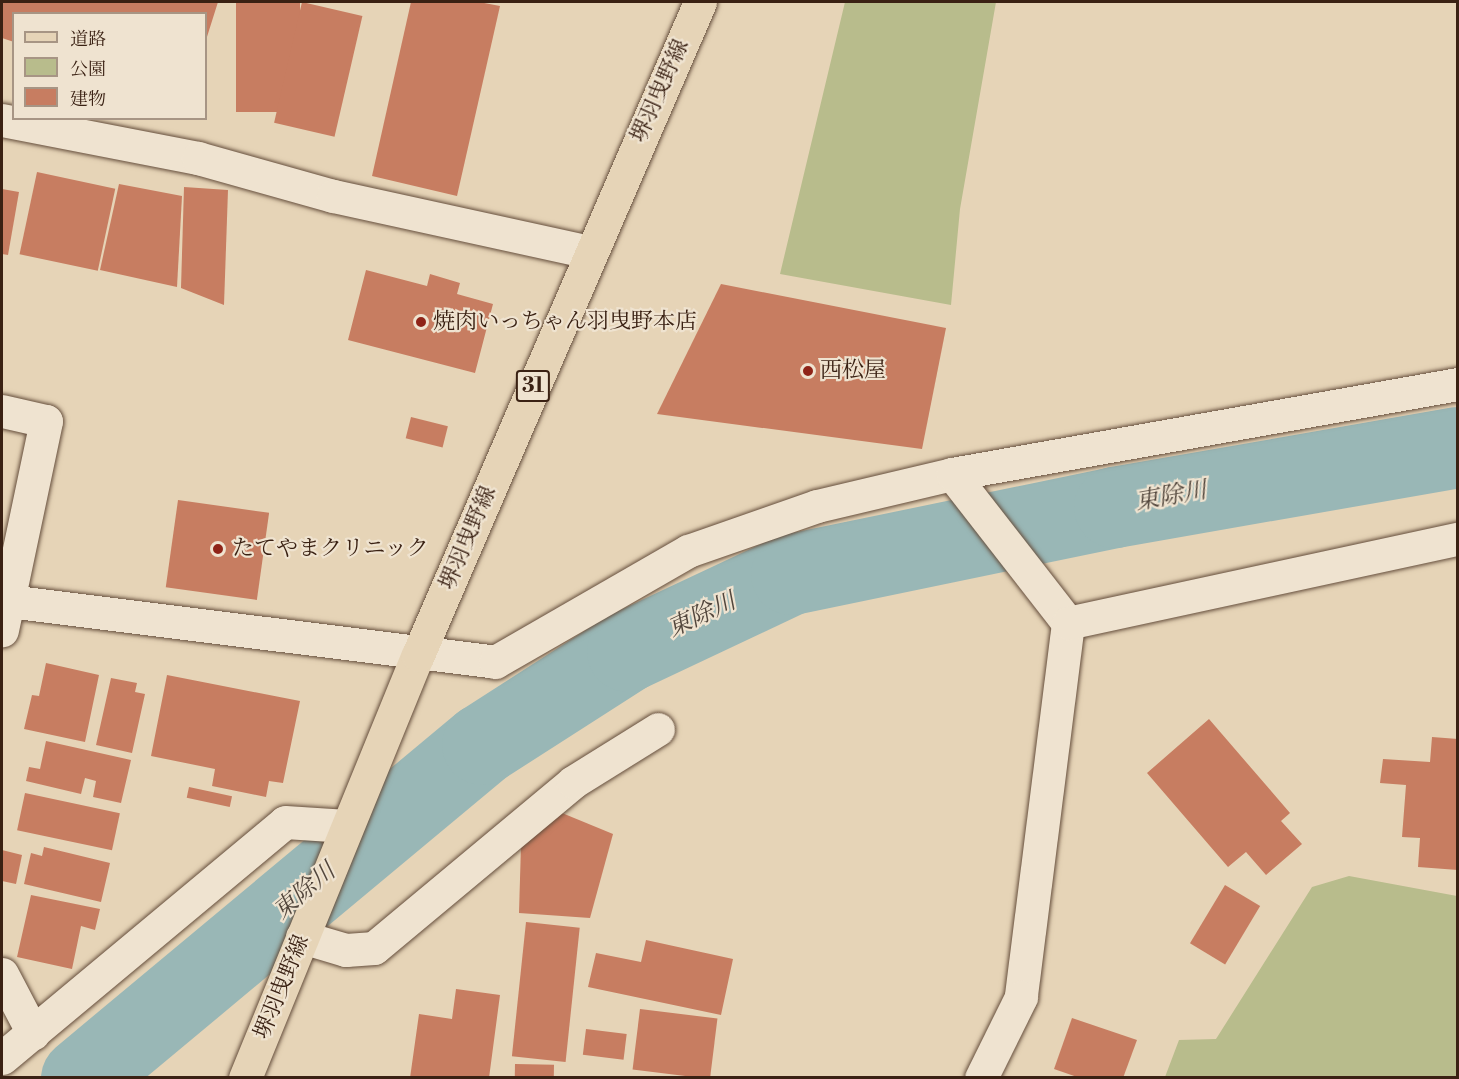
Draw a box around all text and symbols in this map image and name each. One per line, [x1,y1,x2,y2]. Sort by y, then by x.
legend [12,12,207,120]
text: 道路 [70,28,106,51]
street label: 堺羽曳野線 [626,35,694,147]
text: 公園 [70,58,106,81]
text: 建物 [70,88,106,111]
place label: 焼肉いっちゃん羽曳野本店 [433,309,697,335]
marker: 焼肉いっちゃん羽曳野本店 [414,315,428,329]
place label: 西松屋 [820,358,886,384]
marker: 西松屋 [801,364,815,378]
road number: 31 [515,368,551,404]
water label: 東除川 [1133,477,1209,517]
street label: 堺羽曳野線 [434,482,502,594]
place label: たてやまクリニック [232,536,430,562]
marker: たてやまクリニック [209,540,227,558]
water label: 東除川 [663,588,741,644]
water label: 東除川 [268,858,342,926]
street label: 堺羽曳野線 [249,931,315,1043]

